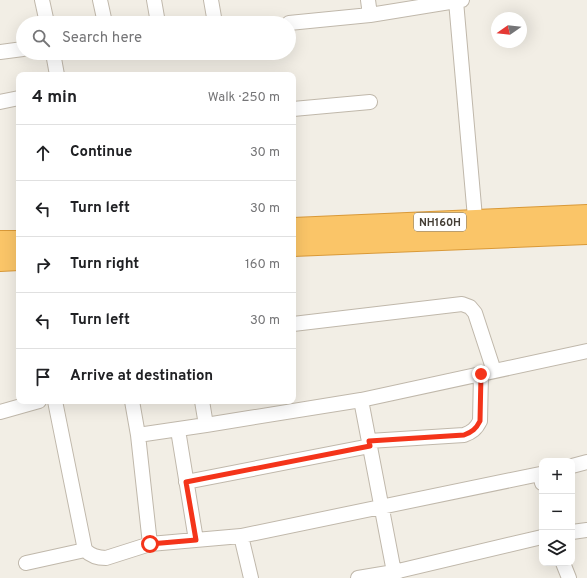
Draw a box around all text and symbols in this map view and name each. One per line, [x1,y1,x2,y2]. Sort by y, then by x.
north arrow [491,12,527,48]
search box [16,16,296,60]
icon: search [30,27,52,49]
text: Search here [62,29,142,48]
text: 4 min [32,87,77,109]
text: Walk · 250 m [208,90,280,106]
icon: ahead [32,142,54,164]
text: Continue [70,143,132,162]
text: 30 m [250,145,280,161]
icon: left [32,198,54,220]
text: Turn left [70,199,130,218]
text: 30 m [250,201,280,217]
road number: NH160H [414,213,466,231]
icon: right [32,254,54,276]
text: Turn right [70,255,139,274]
text: 160 m [245,257,280,273]
icon: left [32,310,54,332]
text: Turn left [70,311,130,330]
text: 30 m [250,313,280,329]
route end [472,365,490,383]
icon: arrive [32,366,54,388]
text: Arrive at destination [70,367,213,386]
map controls [539,458,575,566]
button: + [539,458,575,494]
button: − [539,494,575,530]
button: layers [539,530,575,566]
route start [141,535,159,553]

